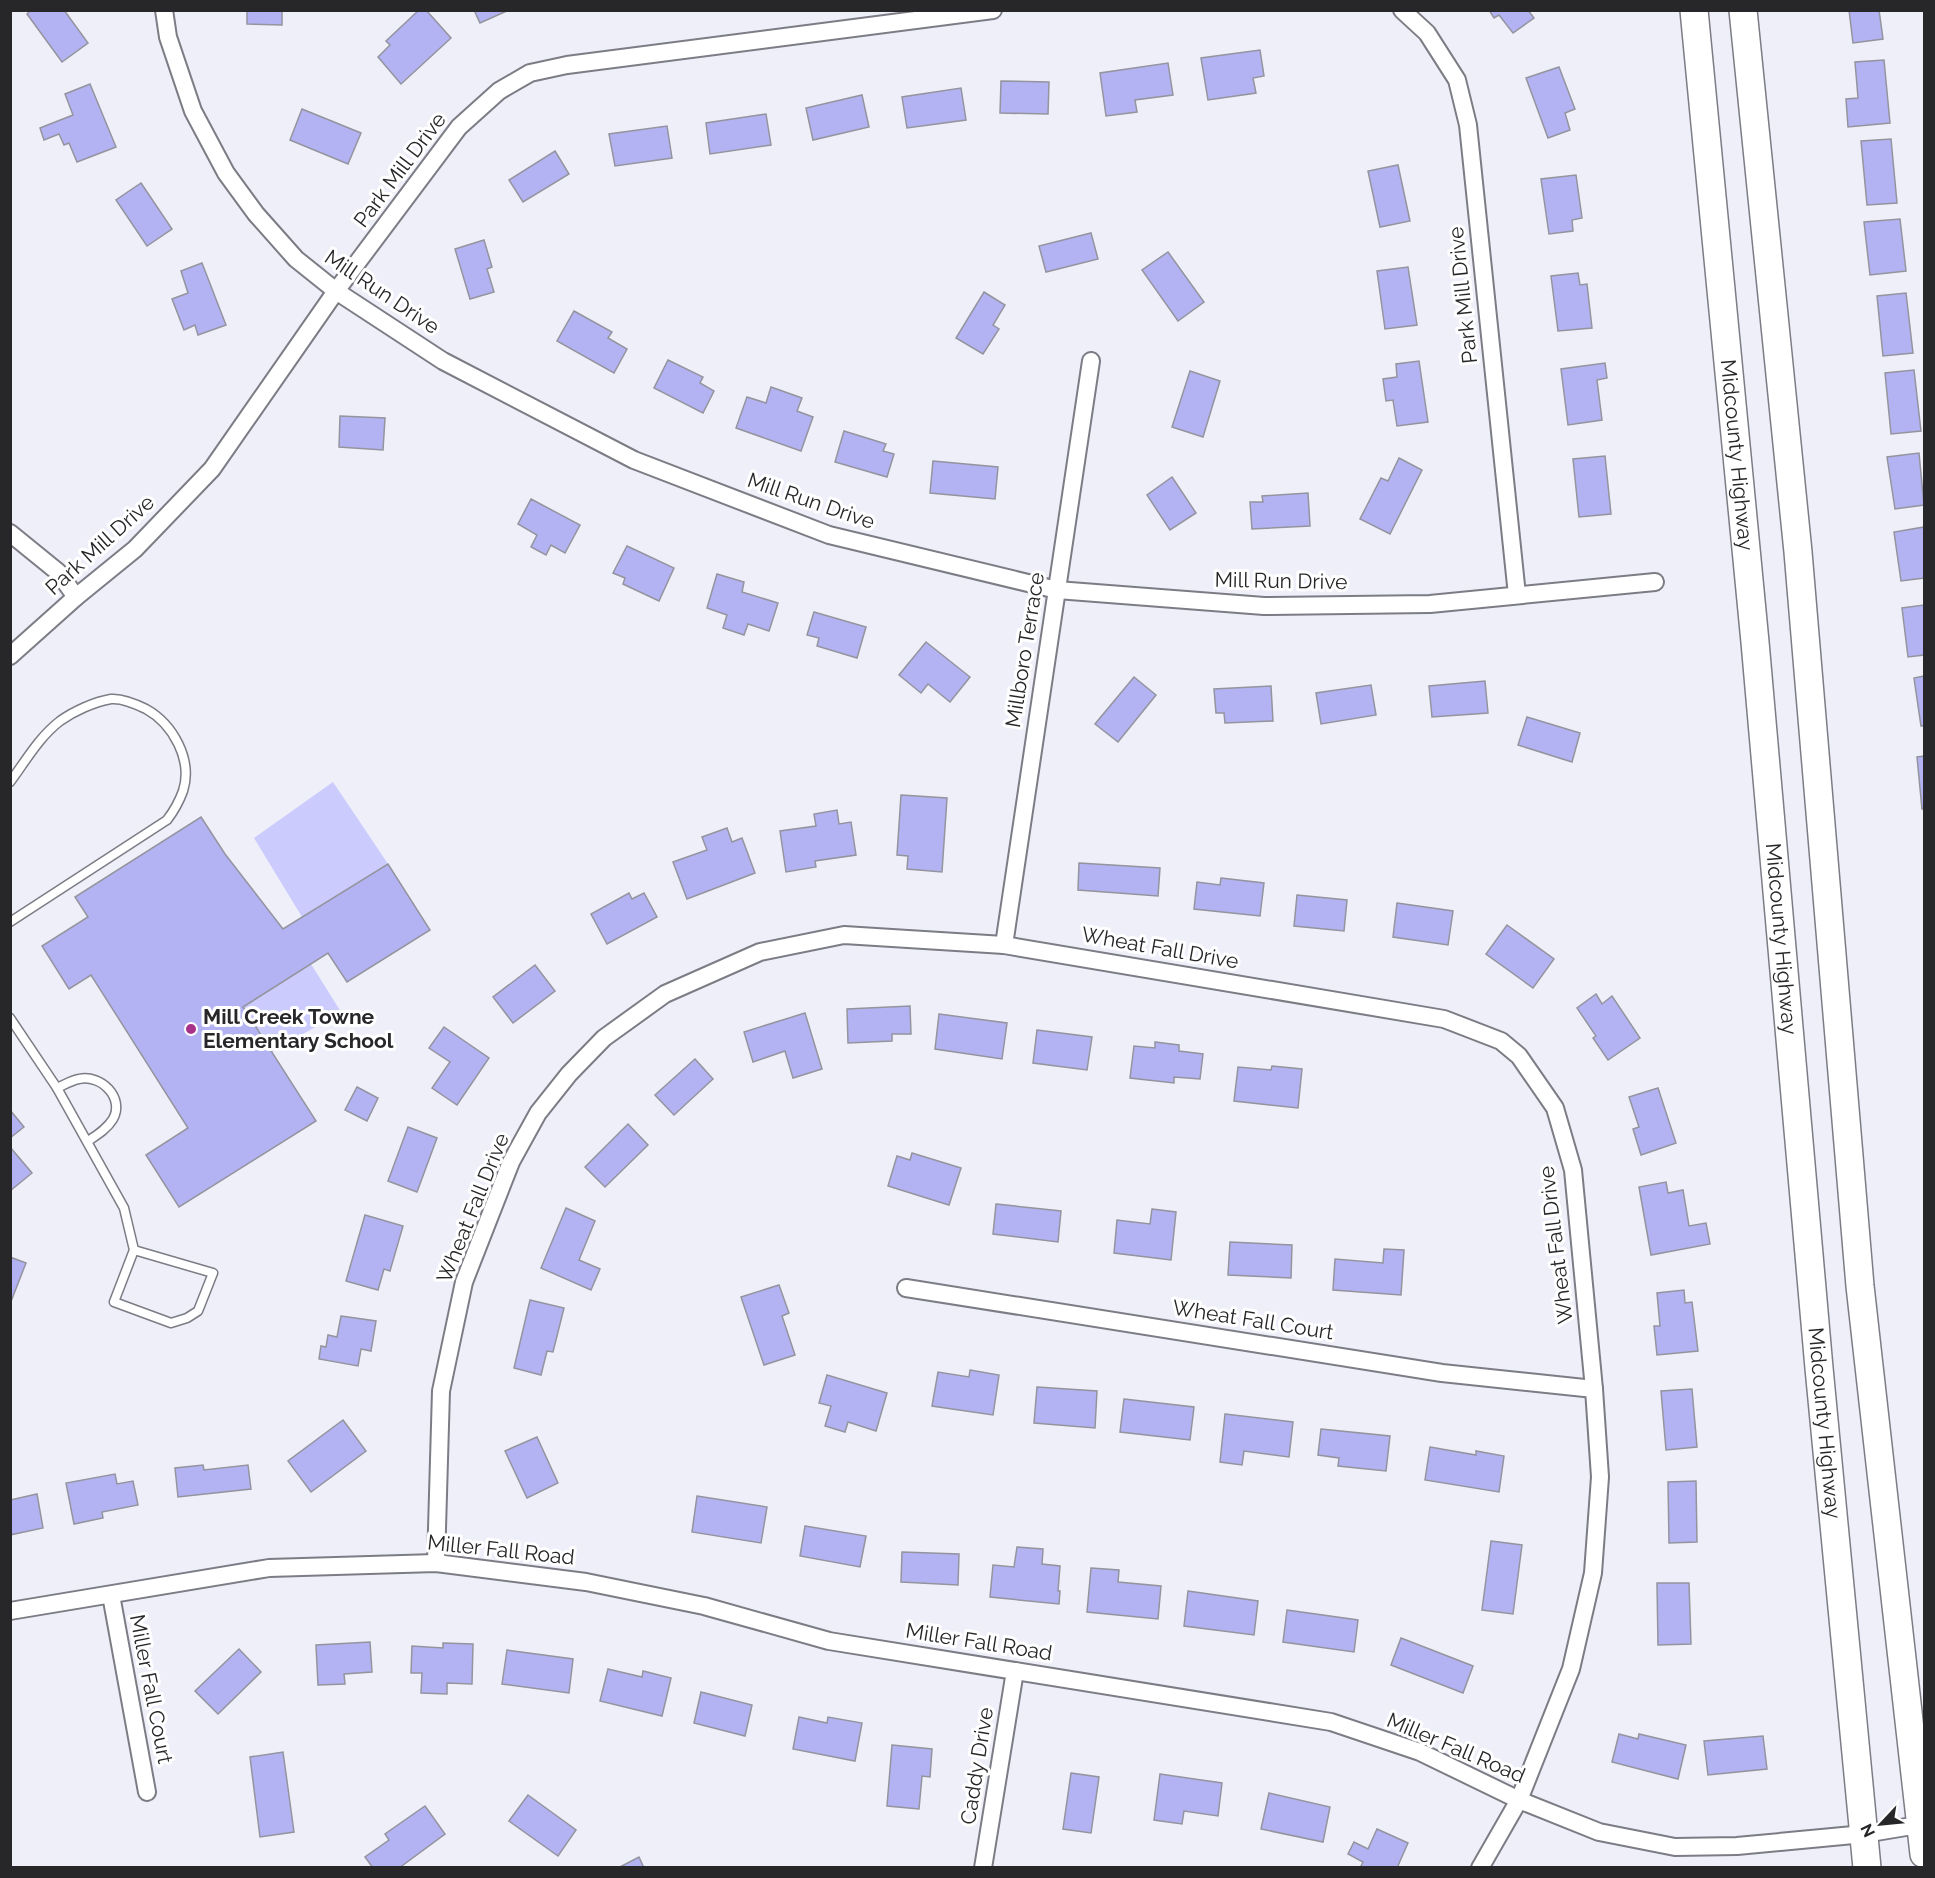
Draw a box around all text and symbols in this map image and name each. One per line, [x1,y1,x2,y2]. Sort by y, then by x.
street label: Park Mill Drive [348,107,451,232]
street label: Park Mill Drive [1443,225,1482,365]
street label: Mill Run Drive [320,244,444,339]
street label: Midcounty Highway [1716,358,1759,552]
street label: Mill Run Drive [744,467,878,534]
street label: Park Mill Drive [40,489,159,600]
street label: Mill Run Drive [1214,567,1348,594]
street label: Millboro Terrace [1000,571,1049,729]
street label: Midcounty Highway [1761,842,1803,1036]
street label: Wheat Fall Drive [1080,921,1241,974]
place label: Mill Creek Towne Elementary School [203,1004,394,1053]
marker: Mill Creek Towne Elementary School [184,1022,198,1036]
street label: Wheat Fall Drive [431,1129,514,1286]
street label: Wheat Fall Drive [1533,1165,1578,1325]
street label: Wheat Fall Court [1171,1294,1335,1345]
street label: Midcounty Highway [1803,1326,1846,1520]
street label: Miller Fall Road [426,1529,576,1570]
street label: Miller Fall Court [125,1612,178,1766]
street label: Miller Fall Road [904,1618,1054,1665]
street label: Caddy Drive [955,1706,998,1826]
street label: Miller Fall Road [1383,1707,1529,1788]
north arrow [1851,1794,1911,1854]
text: N [1857,1821,1879,1840]

